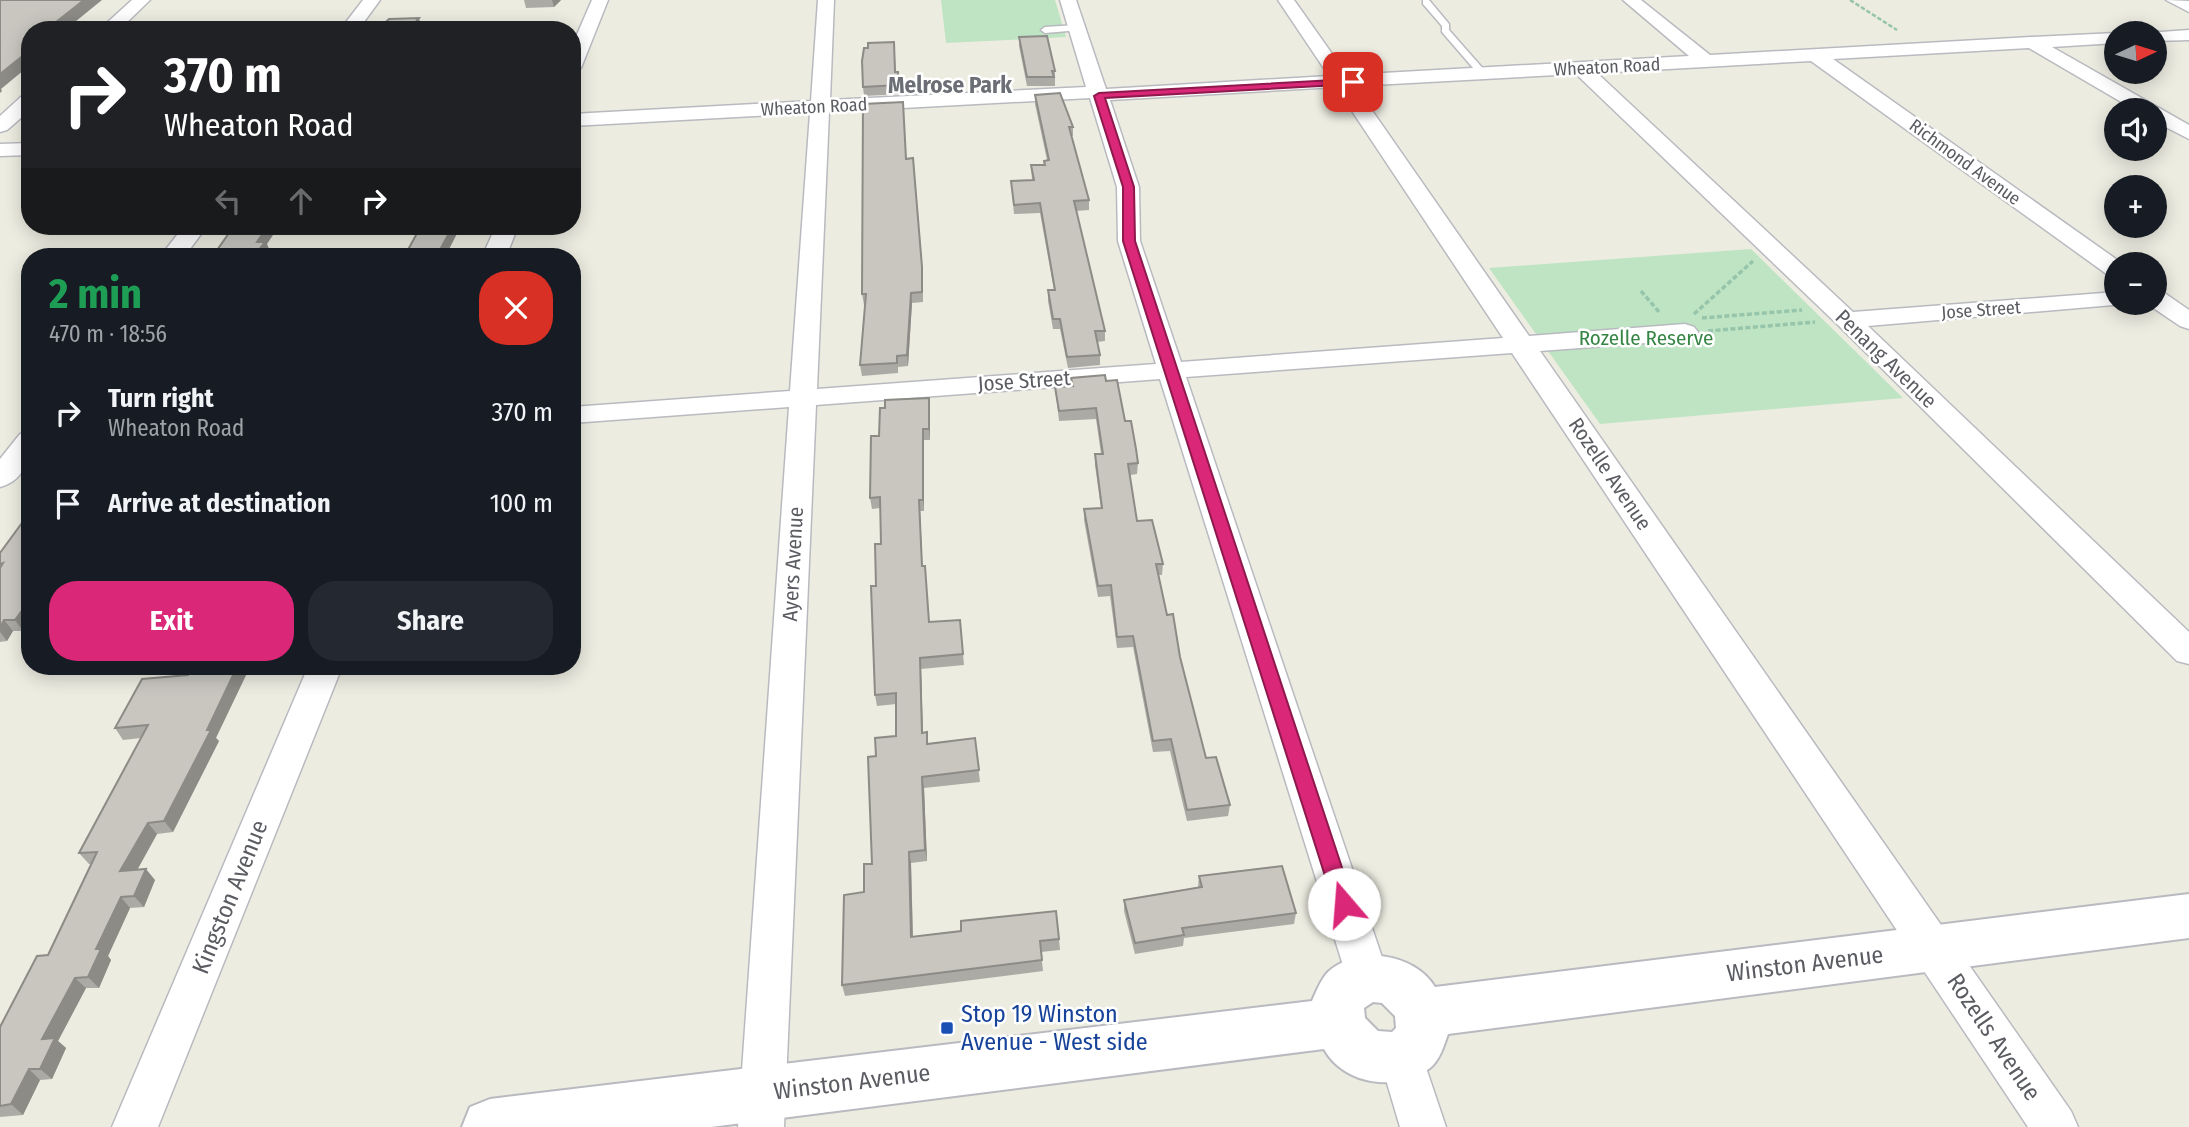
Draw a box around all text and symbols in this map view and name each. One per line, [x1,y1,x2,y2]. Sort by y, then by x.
north arrow [2104,21,2166,84]
map controls [2104,21,2167,315]
text: 370 m [164,46,282,105]
icon: right [49,49,140,140]
pin [1323,52,1383,112]
street label: Wheaton Road [1553,53,1661,81]
icon: arrive [1334,63,1372,101]
district label: Melrose Park [888,71,1012,99]
street label: Wheaton Road [760,93,868,121]
button: sound [2104,98,2167,161]
text: Wheaton Road [164,106,354,144]
street label: Richmond Avenue [1905,114,2025,210]
button: + [2104,175,2167,238]
icon: left [209,182,247,220]
icon: ahead [282,182,320,220]
icon: right [355,182,393,220]
button: − [2104,252,2167,315]
text: 2 min [49,269,142,319]
button: close [479,271,553,345]
street label: Jose Street [1941,296,2022,324]
street label: Penang Avenue [1830,304,1942,414]
text: 470 m · 18:56 [49,320,167,348]
park label: Rozelle Reserve [1579,325,1713,351]
street label: Jose Street [977,365,1071,397]
text: Turn right [108,383,214,414]
icon: right [49,394,87,432]
text: 370 m [492,397,553,428]
street label: Rozelle Avenue [1563,413,1657,535]
text: Wheaton Road [108,414,244,442]
icon: arrive [49,485,87,523]
text: Arrive at destination [108,488,331,519]
text: 100 m [490,488,553,519]
street label: Ayers Avenue [777,506,809,622]
button: Exit [49,581,294,661]
button: Share [308,581,553,661]
street label: Kingston Avenue [186,816,274,978]
position arrow [1307,867,1381,941]
street label: Winston Avenue [1725,941,1885,987]
street label: Rozells Avenue [1941,968,2047,1106]
place label: Stop 19 Winston Avenue - West side [961,1000,1148,1056]
marker: Stop 19 Winston Avenue - West side [939,1020,955,1036]
street label: Winston Avenue [772,1059,932,1105]

